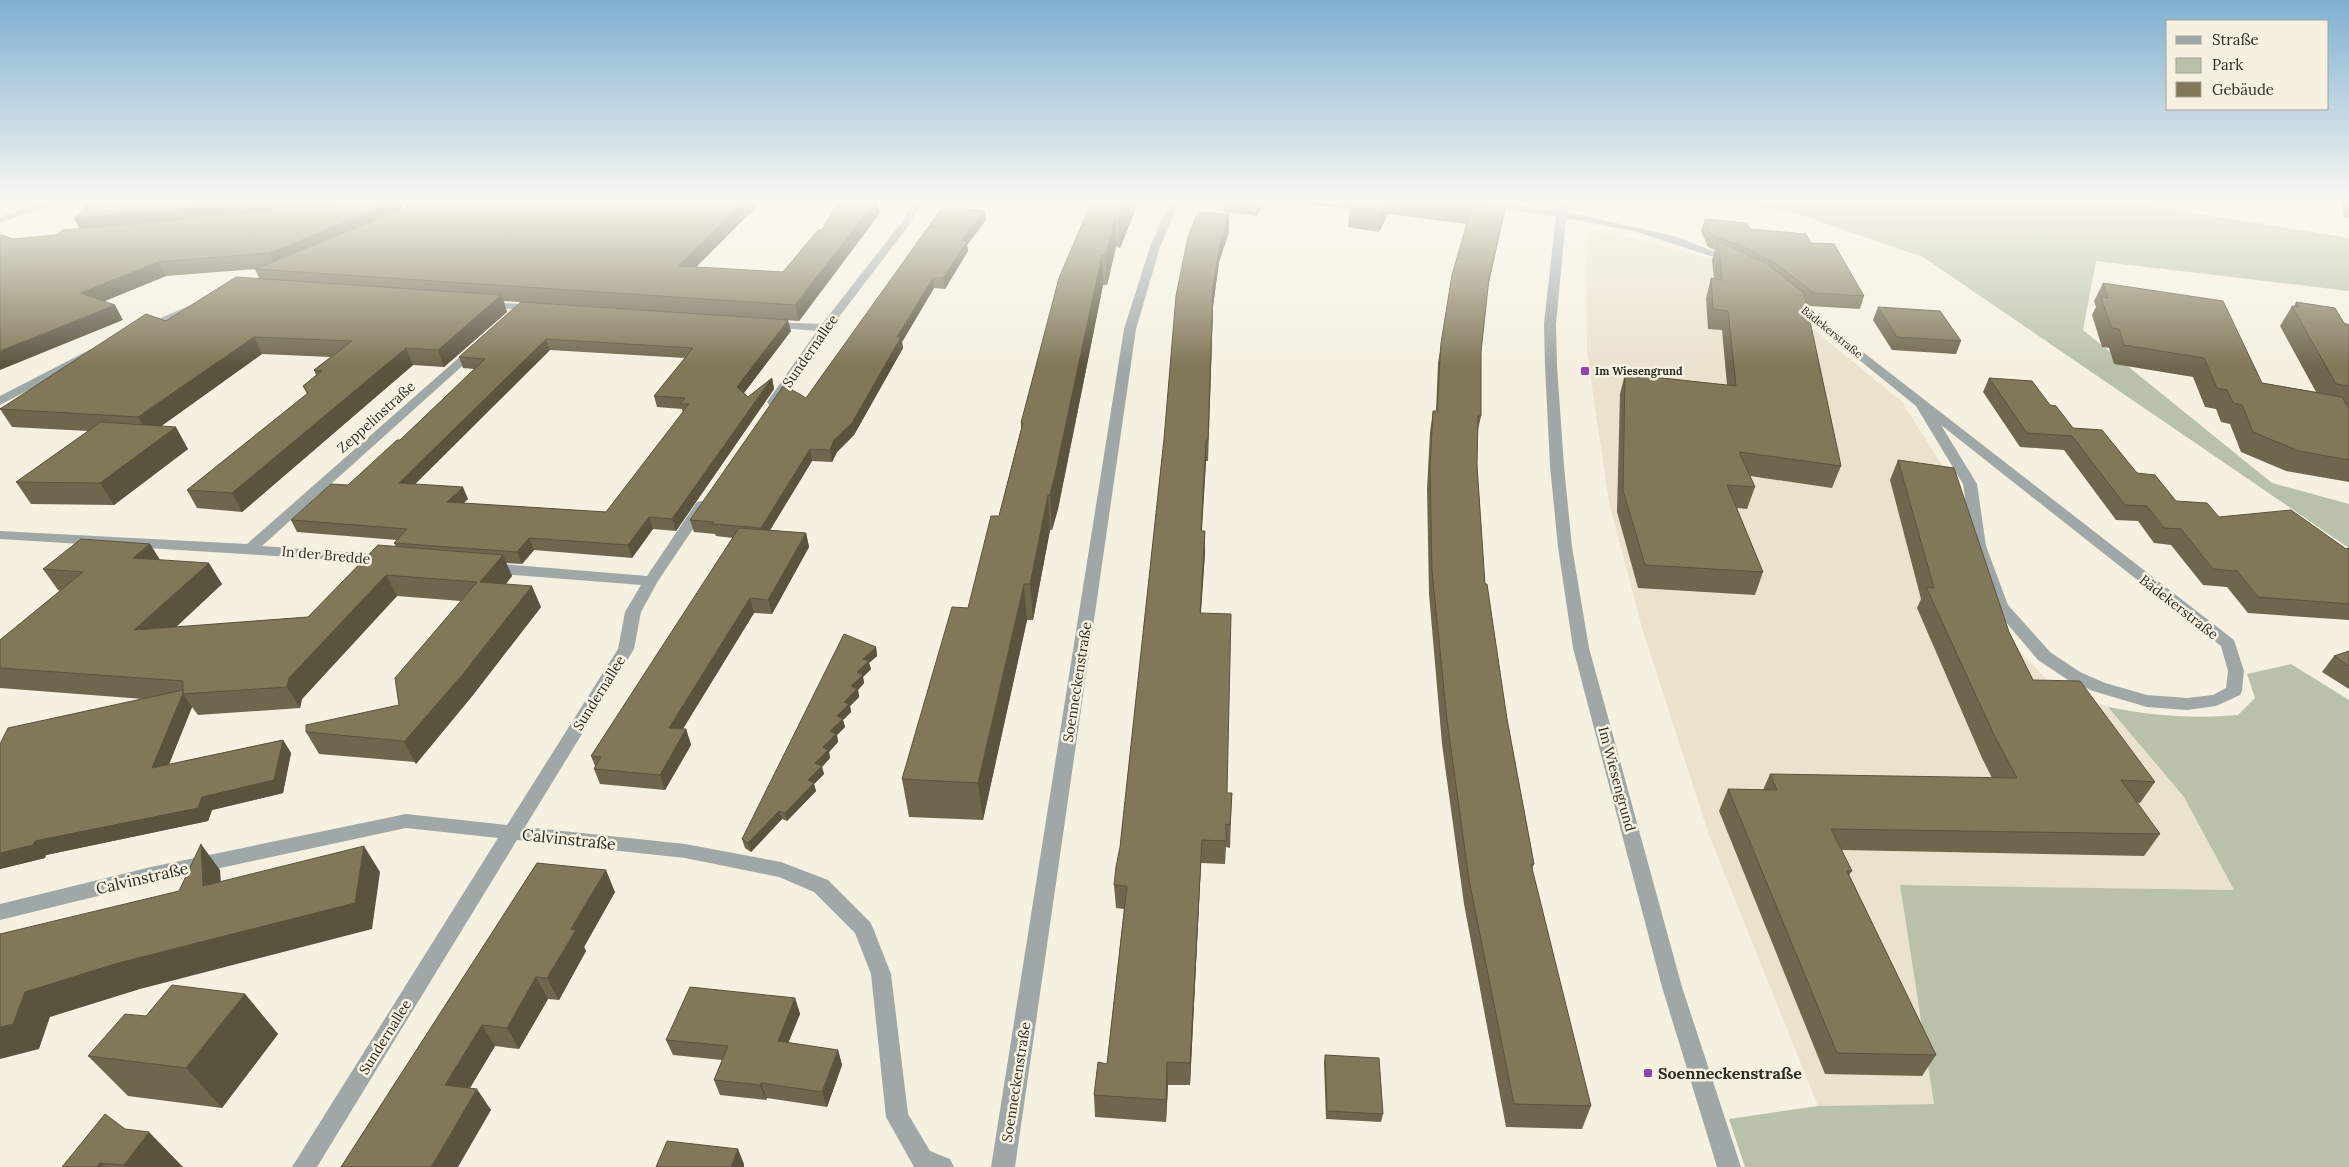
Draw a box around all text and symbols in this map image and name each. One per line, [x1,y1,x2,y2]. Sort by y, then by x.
legend [2166,20,2329,110]
text: Straße [2212,30,2259,49]
text: Park [2212,55,2243,74]
text: Gebäude [2212,80,2274,99]
street label: Bädekerstraße [1799,303,1865,361]
street label: Sundernallee [778,311,842,391]
place label: Im Wiesengrund [1595,364,1683,378]
marker: Im Wiesengrund [1579,365,1591,377]
street label: Zeppelinstraße [333,377,419,457]
street label: In der Bredde [281,542,371,568]
street label: Bädekerstraße [2136,571,2222,644]
street label: Soenneckenstraße [1059,620,1095,743]
street label: Sundernallee [569,652,629,734]
street label: Im Wiesengrund [1594,725,1640,833]
street label: Calvinstraße [521,824,617,854]
street label: Calvinstraße [94,858,190,898]
street label: Sundernallee [355,996,415,1078]
street label: Soenneckenstraße [998,1020,1034,1143]
place label: Soenneckenstraße [1658,1063,1802,1083]
marker: Soenneckenstraße [1642,1067,1654,1079]

